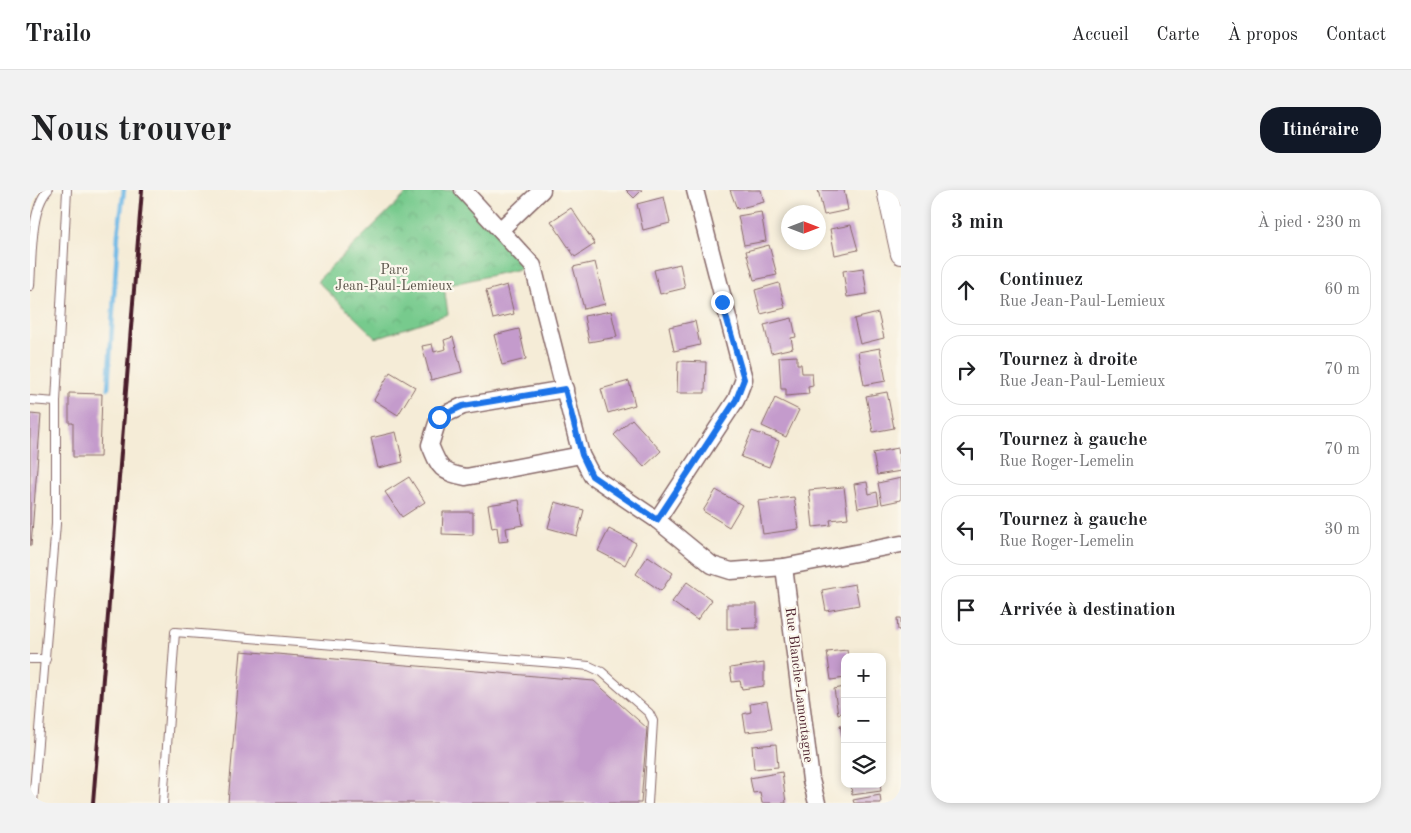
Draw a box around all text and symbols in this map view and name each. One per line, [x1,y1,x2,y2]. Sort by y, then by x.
text: Trailo [25,23,91,47]
text: Accueil [1071,26,1129,44]
text: Carte [1157,26,1199,44]
text: À propos [1227,26,1298,44]
text: Contact [1326,26,1386,44]
button: Itinéraire [1260,107,1381,153]
text: Nous trouver [30,113,232,148]
north arrow [781,205,826,250]
text: 3 min [951,212,1004,233]
text: À pied · 230 m [1258,215,1361,231]
park label: Parc Jean-Paul-Lemieux [335,263,453,293]
text: Continuez [999,271,1083,290]
icon: ahead [952,276,980,304]
text: 60 m [1324,282,1360,298]
route end [711,291,734,314]
text: Rue Jean-Paul-Lemieux [999,294,1166,310]
text: Tournez à droite [999,351,1138,370]
icon: right [952,356,980,384]
text: 70 m [1324,362,1360,378]
text: Rue Jean-Paul-Lemieux [999,374,1166,390]
route start [428,406,451,429]
text: Tournez à gauche [999,431,1147,450]
icon: left [952,436,980,464]
text: 70 m [1324,442,1360,458]
text: Rue Roger-Lemelin [999,454,1134,470]
text: Tournez à gauche [999,511,1147,530]
icon: left [952,516,980,544]
text: 30 m [1324,522,1360,538]
text: Rue Roger-Lemelin [999,534,1134,550]
icon: arrive [952,596,980,624]
text: Arrivée à destination [999,601,1175,620]
street label: Rue Blanche-Lamontagne [783,607,815,763]
map controls [841,653,886,788]
button: + [841,653,886,698]
button: − [841,698,886,743]
button: layers [841,743,886,788]

